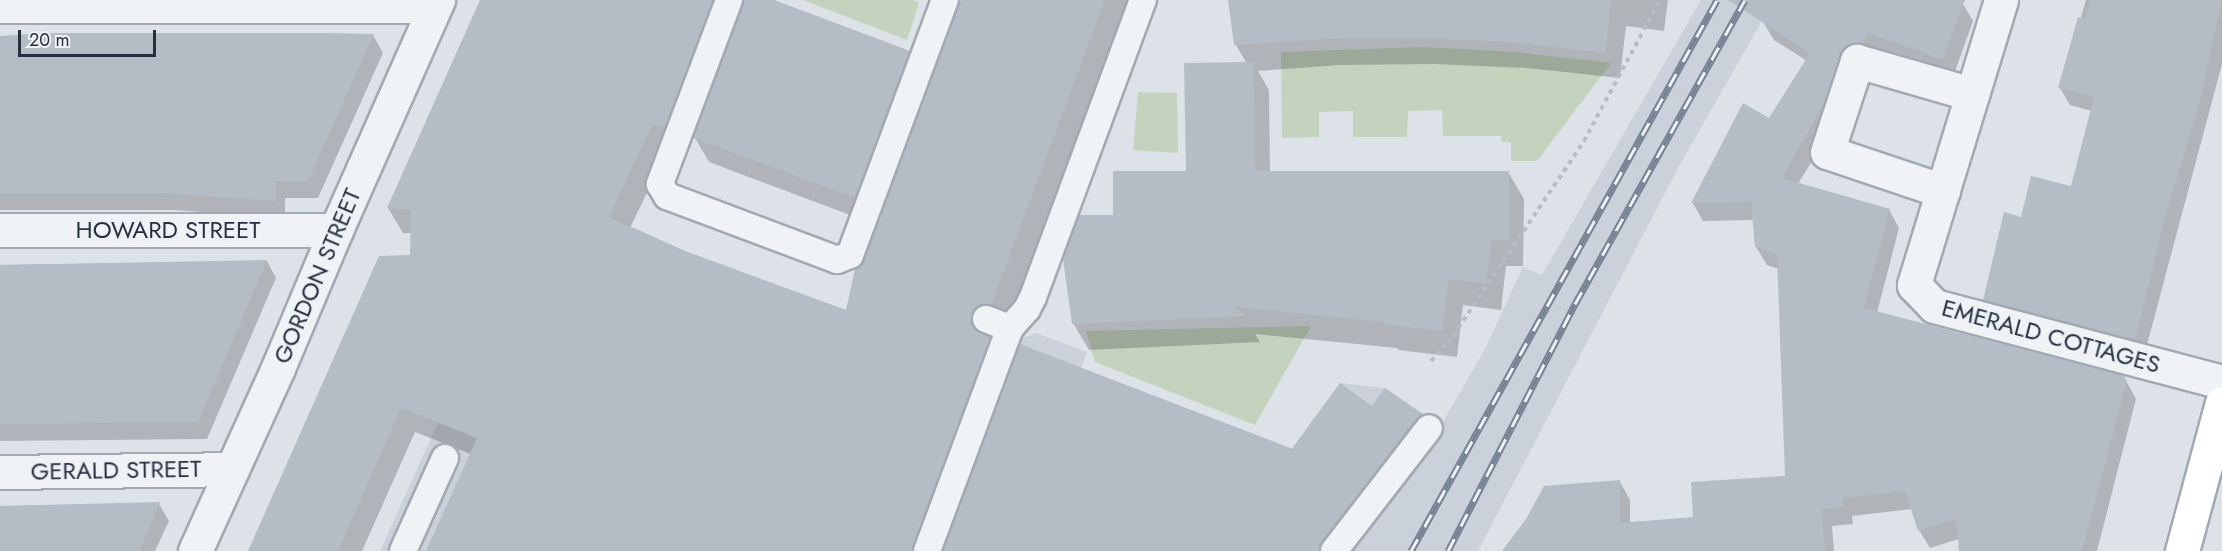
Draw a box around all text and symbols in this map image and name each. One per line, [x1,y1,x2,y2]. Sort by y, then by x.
scale bar [21,18,159,56]
text: 20 m [29,27,69,53]
street label: GORDON STREET [267,184,367,368]
street label: HOWARD STREET [76,216,260,244]
street label: EMERALD COTTAGES [1939,293,2163,379]
street label: GERALD STREET [30,454,202,486]

